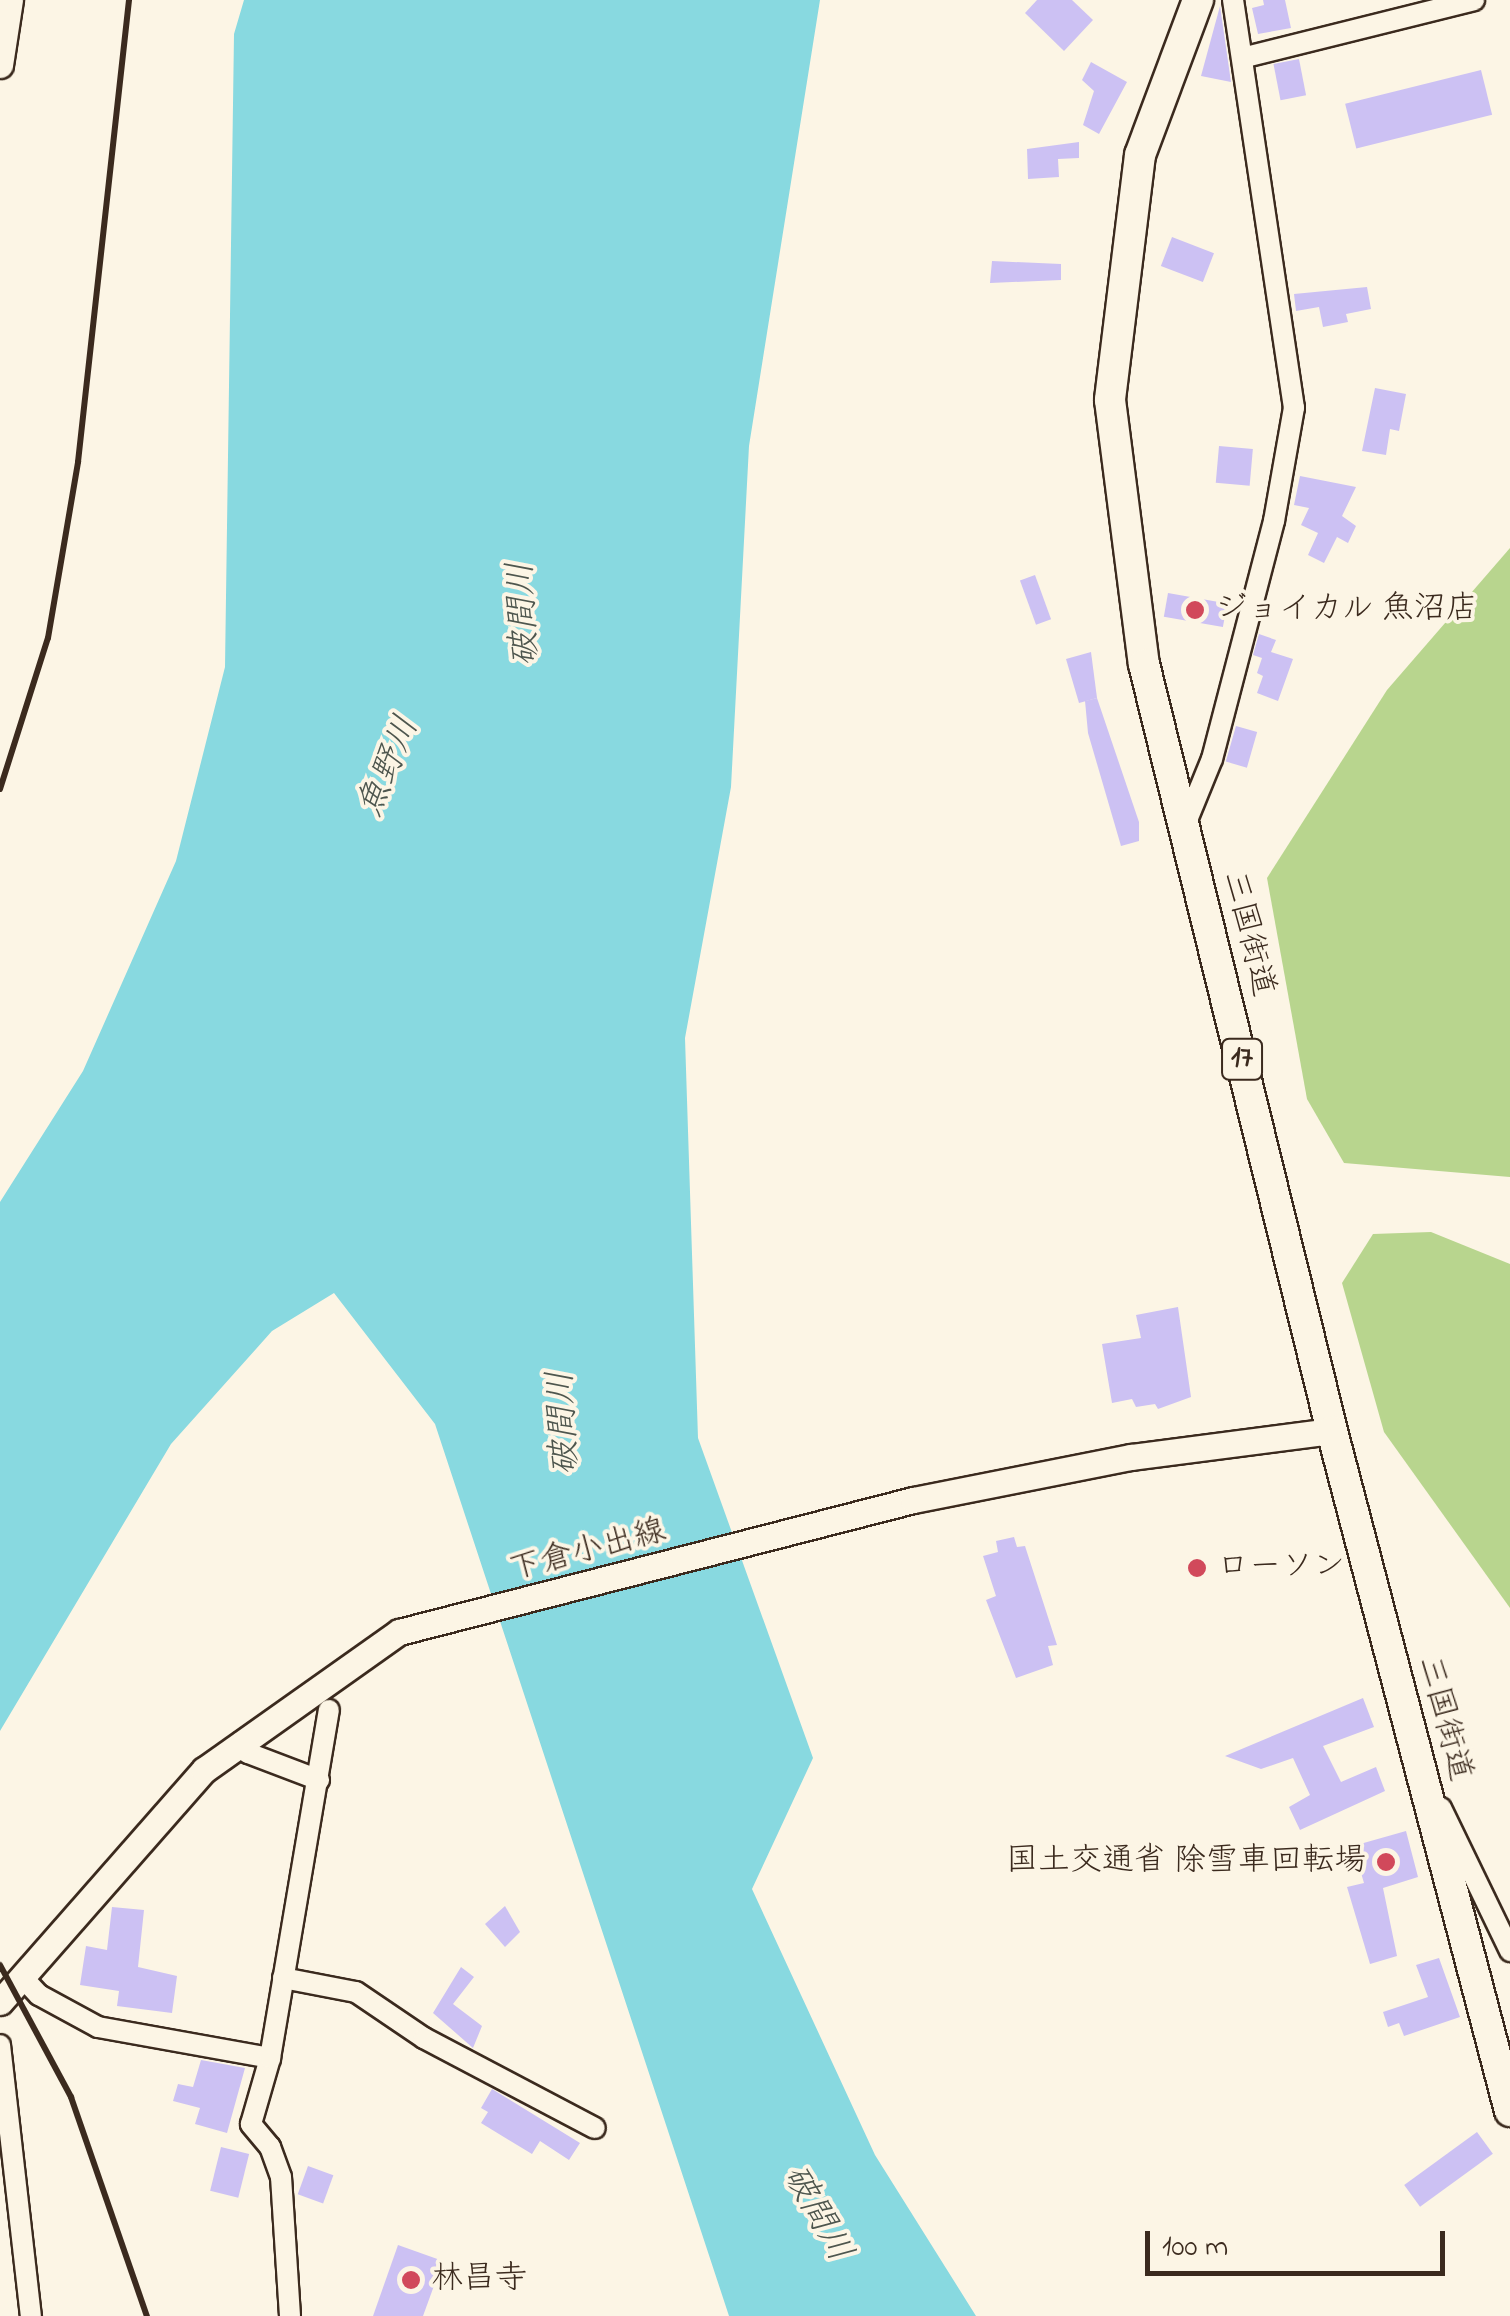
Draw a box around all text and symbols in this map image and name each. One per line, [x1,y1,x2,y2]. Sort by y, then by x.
water label: 破間川 [501,560,549,668]
place label: ジョイカル 魚沼店 [1215,591,1479,629]
marker: ジョイカル 魚沼店 [1184,599,1206,621]
water label: 魚野川 [350,710,430,824]
street label: 三国街道 [1213,867,1281,1001]
road number: 17 [1220,1034,1264,1084]
water label: 破間川 [541,1369,589,1477]
street label: 下倉小出線 [506,1513,670,1591]
place label: ローソン [1217,1549,1345,1587]
marker: ローソン [1186,1557,1208,1579]
street label: 三国街道 [1408,1652,1478,1786]
place label: 国土交通省 除雪車回転場 [1006,1843,1366,1881]
marker: 国土交通省 除雪車回転場 [1375,1851,1397,1873]
water label: 破間川 [772,2158,860,2270]
scale bar [1150,2211,1450,2273]
text: 100 m [1162,2226,1228,2270]
place label: 林昌寺 [431,2261,527,2299]
marker: 林昌寺 [400,2269,422,2291]

